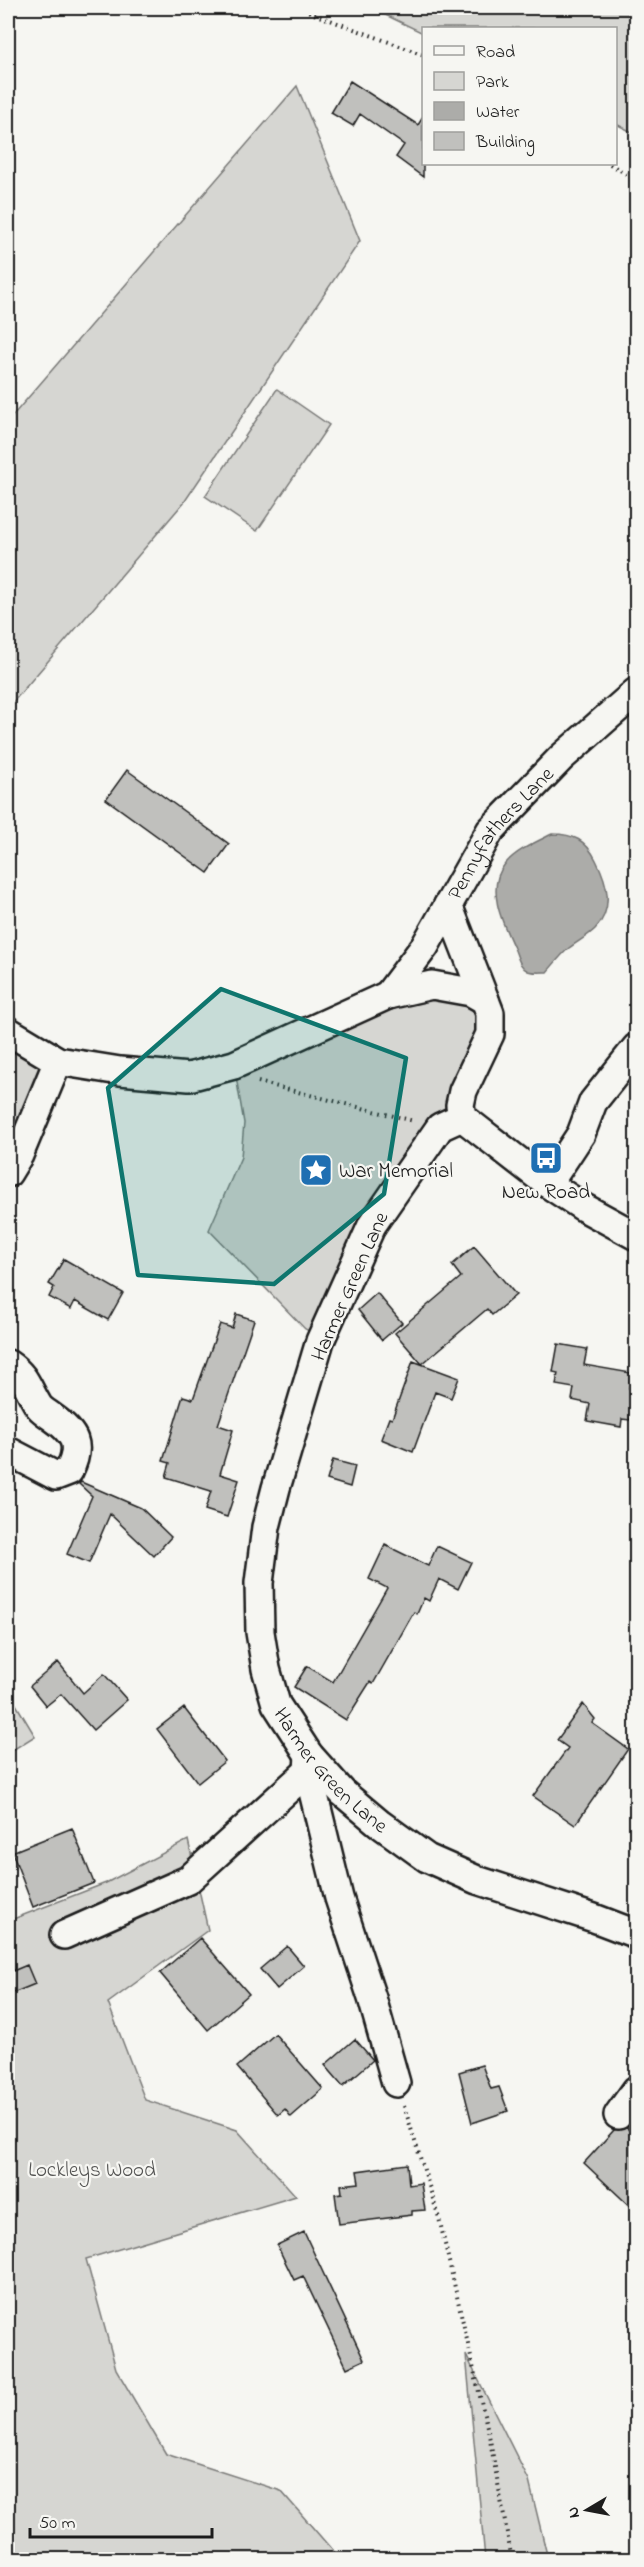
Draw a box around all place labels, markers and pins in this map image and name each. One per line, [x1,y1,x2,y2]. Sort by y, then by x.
bus stop icon: New Road [528,1140,564,1176]
place icon: War Memorial [298,1152,334,1188]
place label: War Memorial [339,1157,453,1187]
place label: New Road [502,1178,590,1208]

